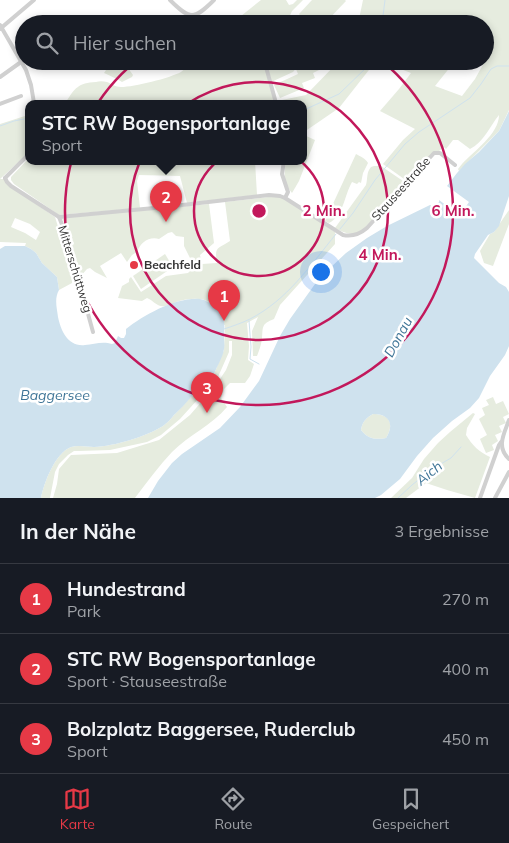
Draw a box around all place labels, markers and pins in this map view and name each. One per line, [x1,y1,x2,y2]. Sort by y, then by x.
pin: 2 [150,181,182,222]
centre of rings [250,202,268,220]
place label: Beachfeld [144,257,201,272]
marker: Beachfeld [128,259,140,271]
pin: 1 [208,280,240,321]
pin: 3 [191,372,223,413]

